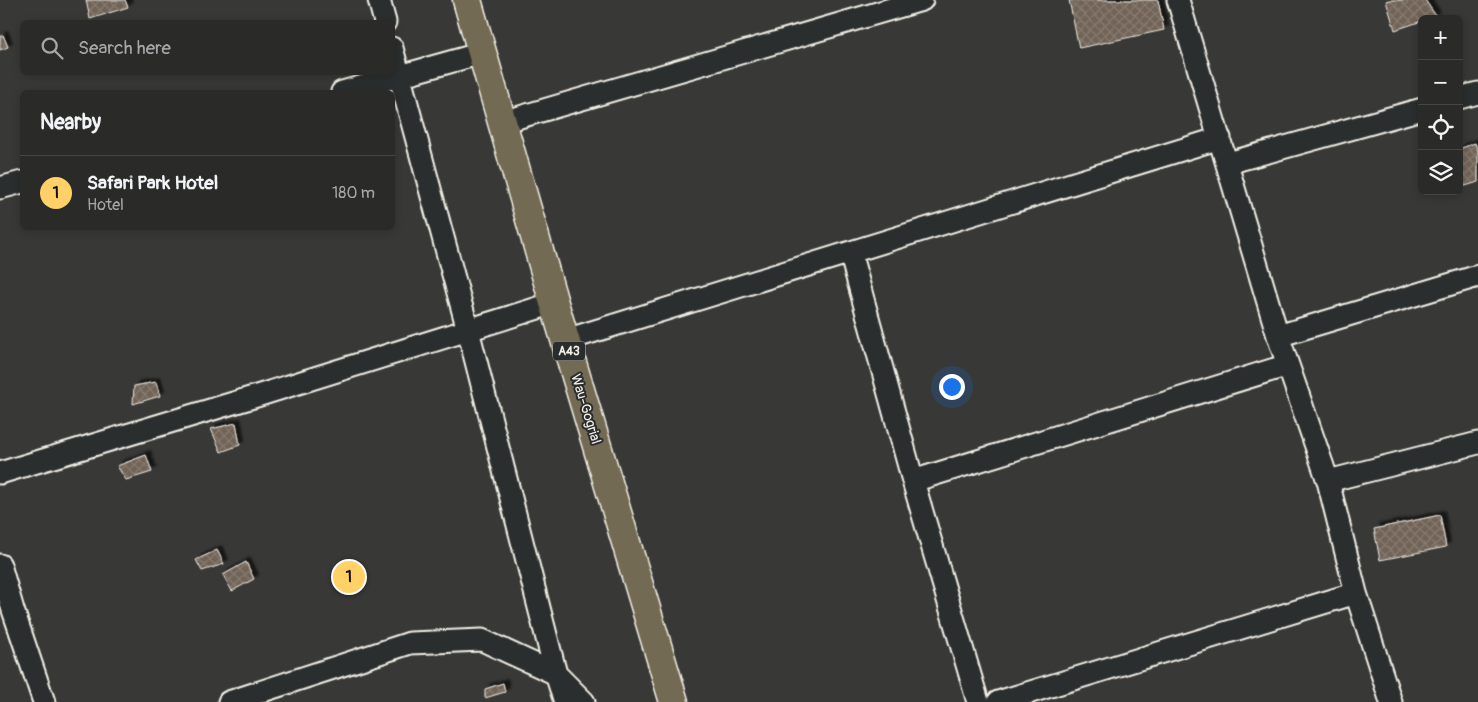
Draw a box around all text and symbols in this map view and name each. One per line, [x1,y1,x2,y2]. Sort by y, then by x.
map controls [1418,15,1463,195]
button: + [1418,15,1463,60]
search box [20,20,395,75]
icon: search [38,34,66,62]
text: Search here [78,36,171,60]
button: − [1418,60,1463,105]
button: locate [1418,105,1463,150]
text: Nearby [40,109,101,136]
button: layers [1418,150,1463,195]
text: Safari Park Hotel [87,171,218,195]
text: 1 [53,183,59,203]
text: 180 m [332,183,375,203]
text: Hotel [87,195,124,215]
road number: A43 [553,342,585,361]
street label: Wau-Gogrial [567,372,605,446]
your location [939,374,965,400]
pin: 1 [333,558,365,596]

